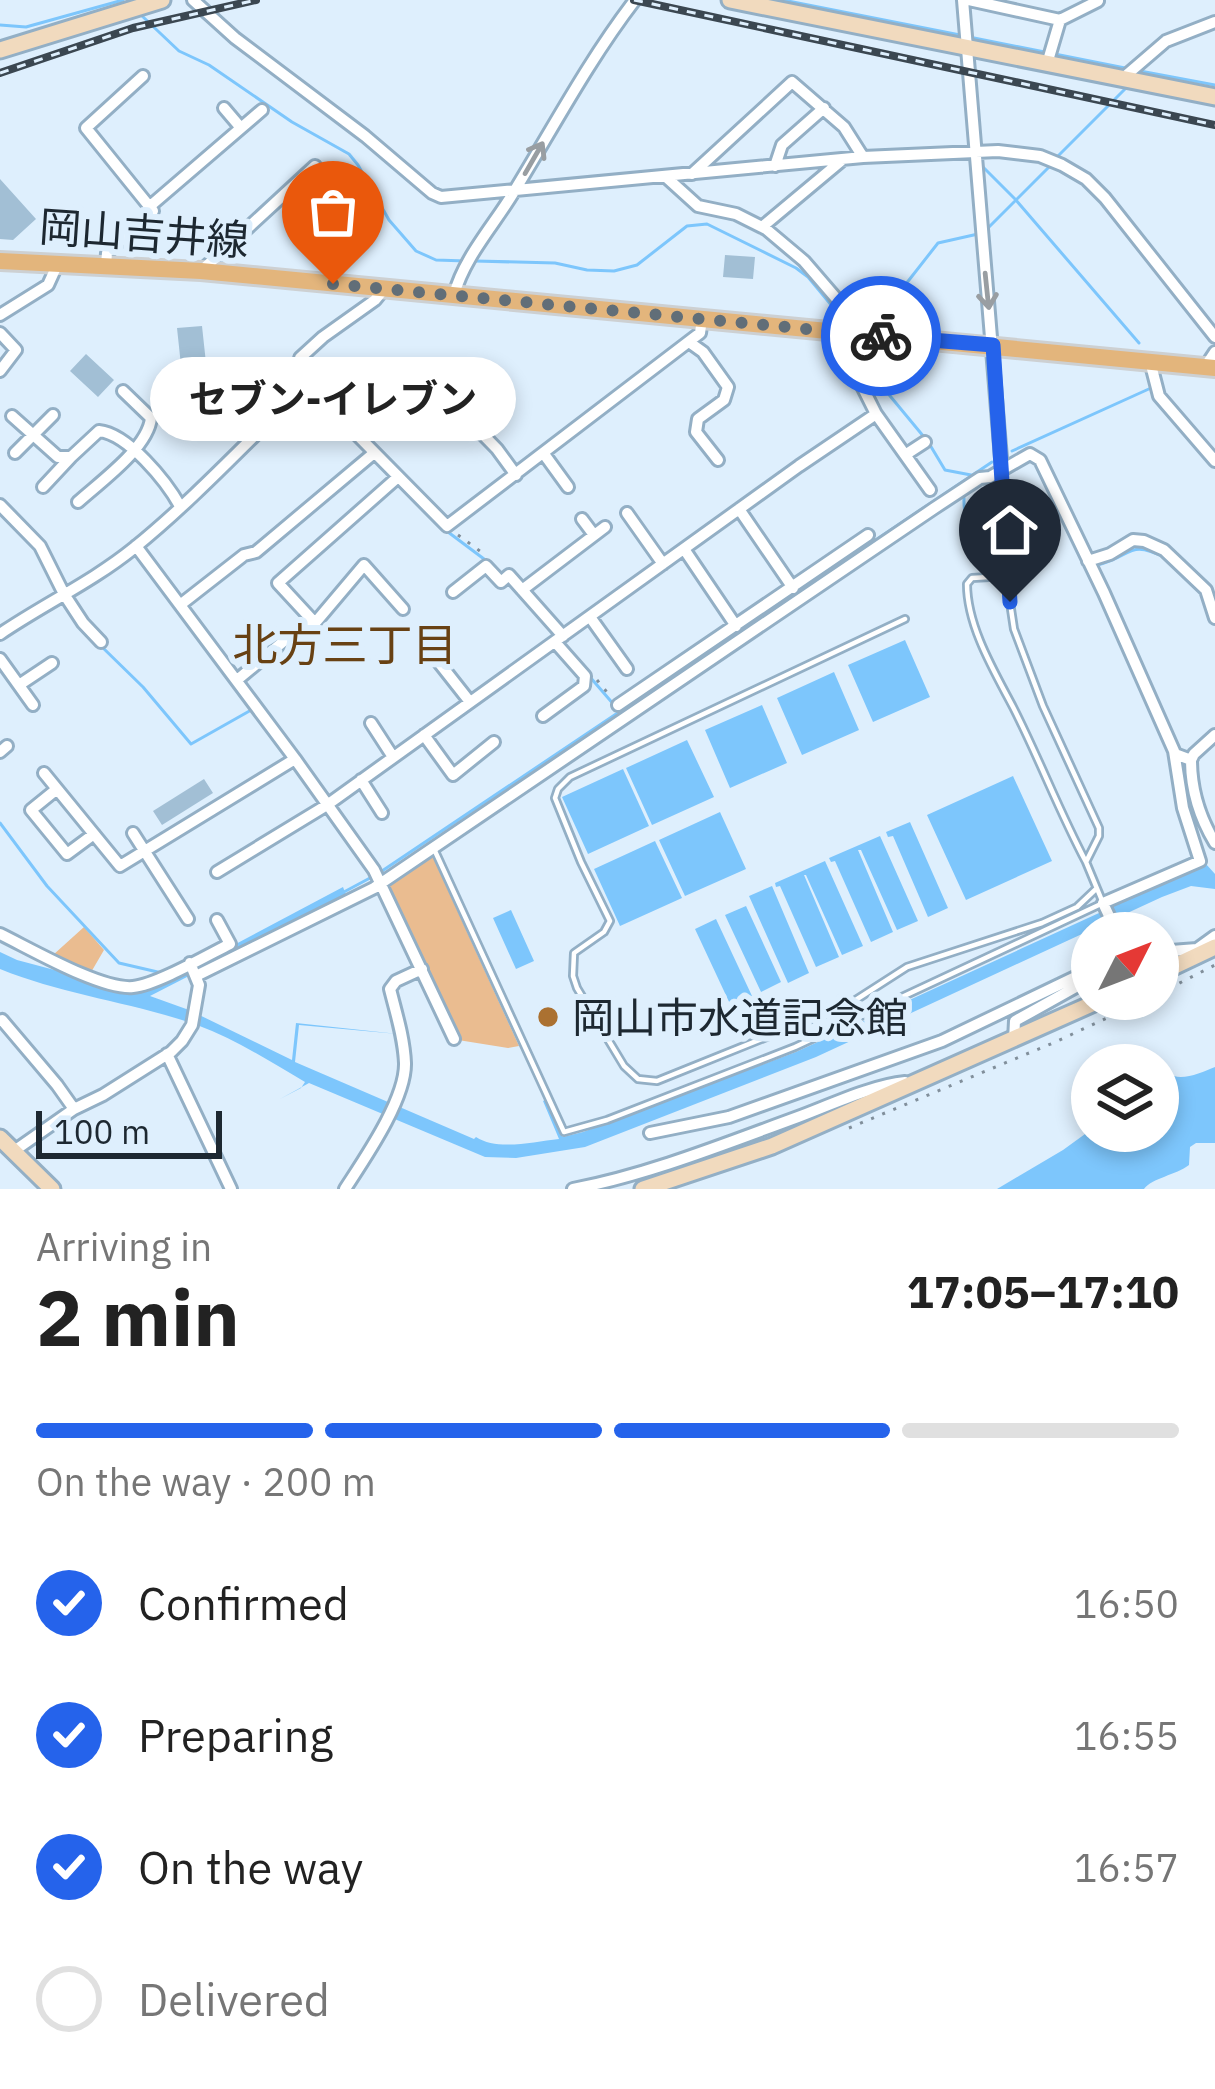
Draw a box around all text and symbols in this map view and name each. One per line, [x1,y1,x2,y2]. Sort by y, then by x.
one-way arrow [523,141,547,176]
pin [282,161,384,284]
icon: bag [300,179,366,245]
street label: 岡山吉井線 [37,198,251,268]
one-way arrow [976,271,999,310]
courier [821,276,941,396]
icon: bike [848,303,914,369]
callout: セブン-イレブン [150,356,516,440]
text: セブン-イレブン [189,373,477,424]
pin [959,479,1061,602]
icon: home [977,497,1043,563]
district label: 北方三丁目 [232,615,458,673]
north arrow [1071,912,1179,1020]
map controls [1071,912,1179,1152]
place label: 岡山市水道記念館 [572,990,908,1045]
marker: 岡山市水道記念館 [535,1004,561,1030]
button: layers [1071,1044,1179,1152]
scale bar [36,1105,222,1158]
text: 100 m [54,1110,150,1153]
text: Arriving in [36,1221,212,1272]
text: 17:05–17:10 [907,1262,1179,1320]
text: 2 min [36,1266,240,1367]
text: On the way · 200 m [36,1456,376,1507]
icon: check [36,1570,102,1636]
text: Confirmed [138,1574,349,1632]
text: 16:50 [1074,1578,1179,1629]
icon: check [36,1702,102,1768]
text: Preparing [138,1706,333,1764]
text: 16:55 [1074,1710,1179,1761]
icon: check [36,1834,102,1900]
text: On the way [138,1838,363,1896]
text: 16:57 [1074,1842,1179,1893]
text: Delivered [138,1970,330,2028]

